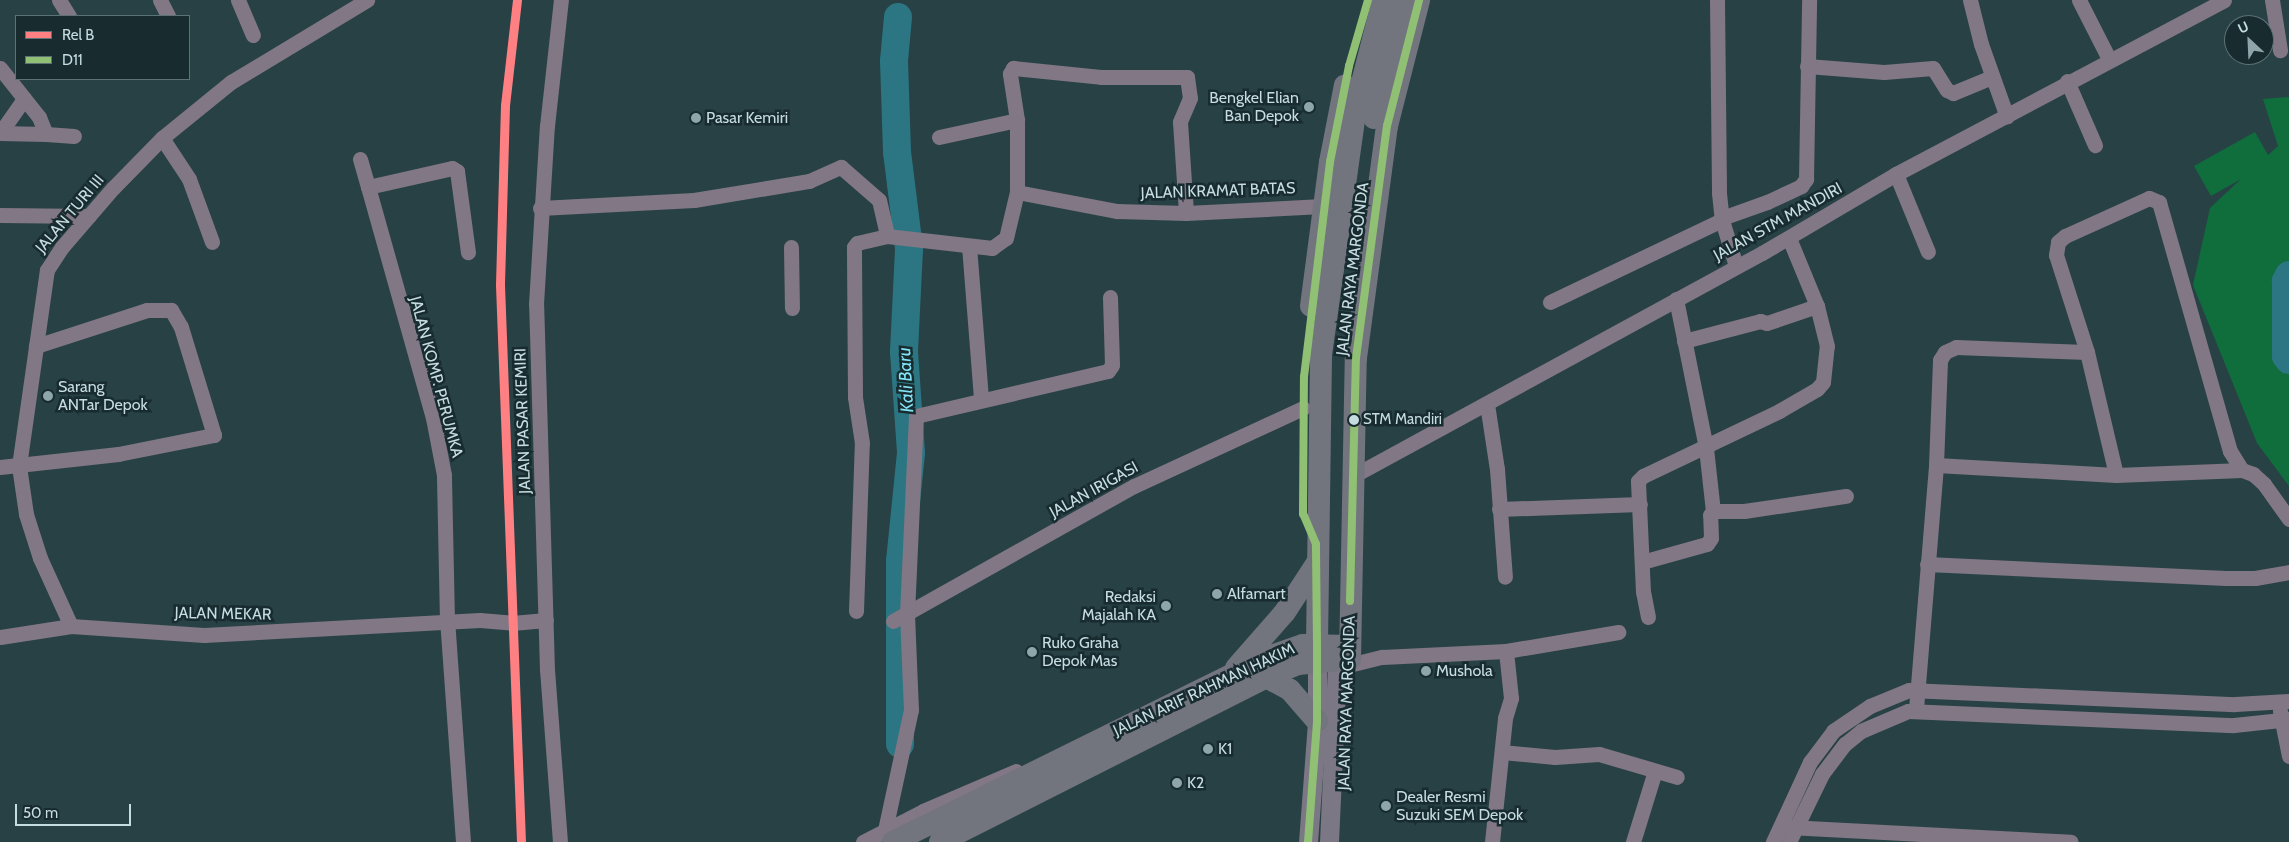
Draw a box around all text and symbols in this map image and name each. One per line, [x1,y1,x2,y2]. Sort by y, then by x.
legend [15,15,190,80]
north arrow [2224,15,2274,65]
text: U [2235,17,2251,38]
text: Rel B [62,26,94,44]
text: D11 [62,51,83,69]
place label: Bengkel Elian Ban Depok [1209,88,1299,126]
marker: Bengkel Elian Ban Depok [1303,101,1315,113]
place label: Pasar Kemiri [706,108,788,128]
marker: Pasar Kemiri [690,112,702,124]
street label: JALAN TURI III [32,171,108,257]
street label: JALAN KRAMAT BATAS [1140,179,1296,203]
street label: JALAN STM MANDIRI [1710,179,1846,265]
street label: JALAN RAYA MARGONDA [1333,181,1373,357]
street label: JALAN KOMP. PERUMKA [405,294,467,460]
water label: Kali Baru [894,347,918,413]
street label: JALAN PASAR KEMIRI [511,348,535,494]
place label: Sarang ANTar Depok [58,377,148,415]
marker: Sarang ANTar Depok [42,390,54,402]
place label: STM Mandiri [1363,411,1442,429]
marker: STM Mandiri [1349,415,1359,425]
street label: JALAN IRIGASI [1046,458,1142,522]
place label: Alfamart [1227,584,1286,604]
place label: Redaksi Majalah KA [1082,587,1156,625]
marker: Alfamart [1211,588,1223,600]
marker: Redaksi Majalah KA [1160,600,1172,612]
street label: JALAN MEKAR [174,604,272,624]
street label: JALAN RAYA MARGONDA [1334,615,1360,791]
place label: Ruko Graha Depok Mas [1042,633,1119,671]
street label: JALAN ARIF RAHMAN HAKIM [1110,639,1298,741]
marker: Ruko Graha Depok Mas [1026,646,1038,658]
place label: Mushola [1436,661,1493,681]
marker: Mushola [1420,665,1432,677]
place label: K1 [1218,739,1232,759]
marker: K1 [1202,743,1214,755]
place label: K2 [1187,773,1204,793]
marker: K2 [1171,777,1183,789]
place label: Dealer Resmi Suzuki SEM Depok [1396,787,1523,825]
scale bar [18,794,134,826]
marker: Dealer Resmi Suzuki SEM Depok [1380,800,1392,812]
text: 50 m [23,804,58,822]

